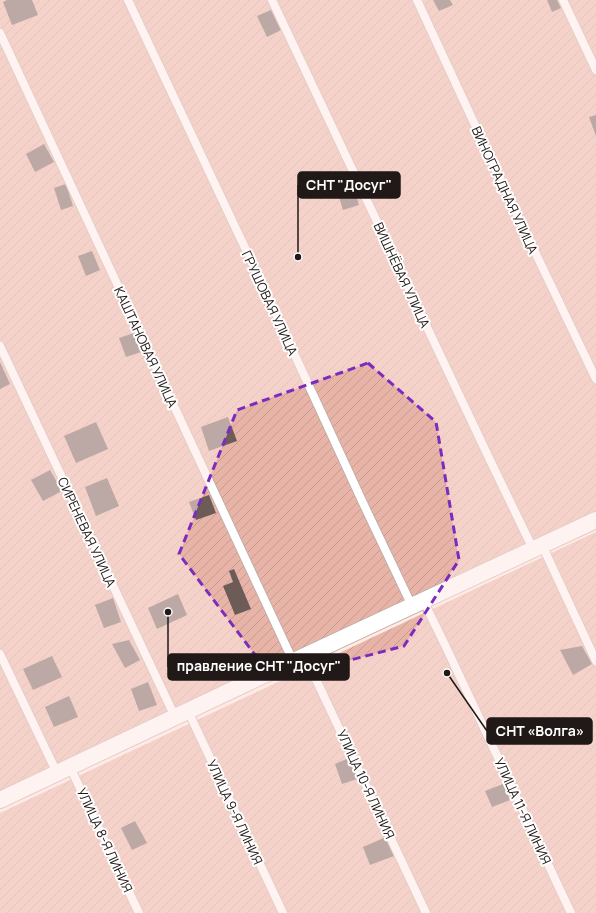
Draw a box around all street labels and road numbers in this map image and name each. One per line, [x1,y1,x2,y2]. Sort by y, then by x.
street label: ВИНОГРАДНАЯ УЛИЦА [468,123,542,257]
street label: ВИШНЁВАЯ УЛИЦА [370,219,434,331]
street label: ГРУШОВАЯ УЛИЦА [238,248,302,358]
street label: КАШТАНОВАЯ УЛИЦА [110,284,182,410]
street label: СИРЕНЕВАЯ УЛИЦА [54,474,120,590]
street label: УЛИЦА 10-Я ЛИНИЯ [333,726,399,842]
street label: УЛИЦА 11-Я ЛИНИЯ [490,755,556,867]
street label: УЛИЦА 9-Я ЛИНИЯ [203,757,267,867]
street label: УЛИЦА 8-Я ЛИНИЯ [73,785,137,895]

